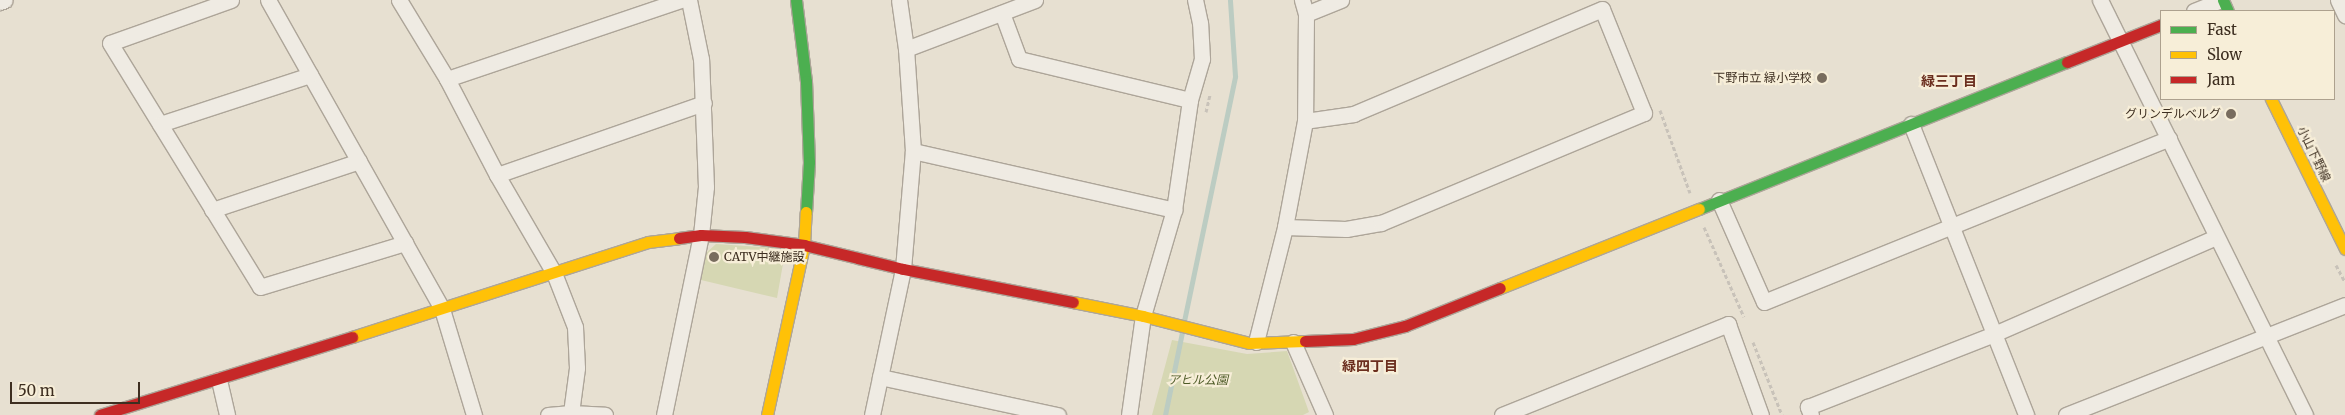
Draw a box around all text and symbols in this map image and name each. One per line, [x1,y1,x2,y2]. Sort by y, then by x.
legend [2160,10,2335,100]
text: Fast [2207,20,2237,39]
text: Slow [2207,45,2242,64]
text: Jam [2207,70,2235,89]
place label: 下野市立 緑小学校 [1713,71,1812,85]
marker: 下野市立 緑小学校 [1816,72,1828,84]
district label: 緑三丁目 [1921,73,1977,89]
place label: グリンデルベルグ [2125,107,2221,121]
marker: グリンデルベルグ [2225,108,2237,120]
street label: 小山下野線 [2294,124,2334,184]
place label: CATV中継施設 [724,250,805,264]
marker: CATV中継施設 [708,251,720,263]
district label: 緑四丁目 [1342,358,1398,374]
scale bar [12,372,142,404]
park label: アヒル公園 [1168,373,1228,387]
text: 50 m [18,381,55,400]

